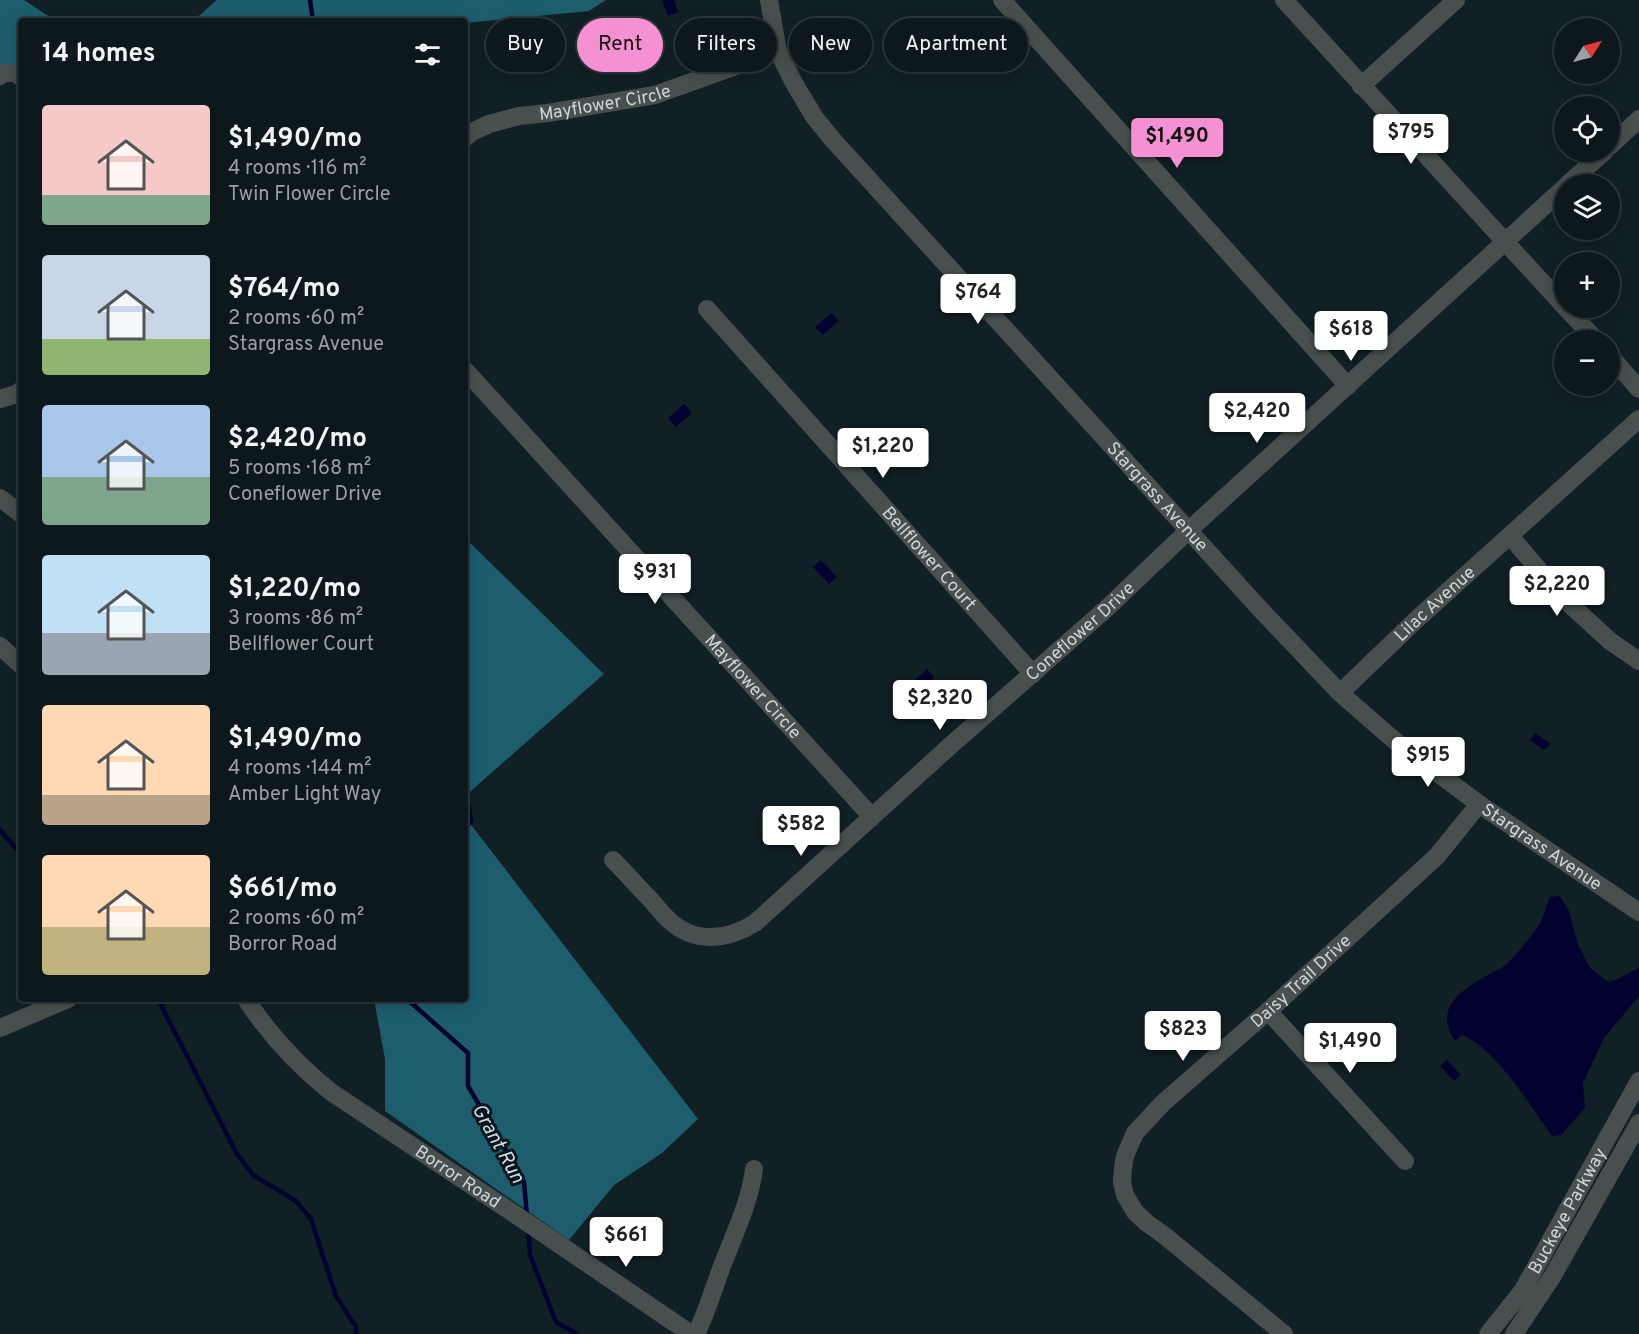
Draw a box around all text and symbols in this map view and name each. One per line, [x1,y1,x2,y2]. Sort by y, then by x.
chip: Buy [486,18,565,72]
chip: Rent [577,18,663,72]
chip: Filters [675,18,777,72]
chip: New [789,18,872,72]
chip: Apartment [884,18,1028,72]
north arrow [1554,18,1620,84]
map controls [1554,18,1620,396]
text: 14 homes [42,38,156,71]
icon: filters [411,38,444,71]
street label: Mayflower Circle [538,80,674,127]
button: locate [1554,96,1620,162]
pin: $795 [1375,114,1447,165]
pin: $1,490 [1128,118,1226,169]
text: $795 [1387,120,1435,146]
text: $1,490/mo [228,123,362,156]
text: $1,490 [1145,124,1209,150]
icon: home [90,129,162,201]
text: 4 rooms · 116 m² [228,156,366,182]
button: layers [1554,174,1620,240]
text: Twin Flower Circle [228,182,390,208]
button: + [1554,252,1620,318]
text: $764/mo [228,273,340,306]
pin: $764 [942,274,1014,325]
icon: home [90,279,162,351]
text: $764 [955,280,1001,306]
text: 2 rooms · 60 m² [228,306,364,332]
pin: $618 [1315,311,1387,362]
text: $618 [1329,317,1373,343]
button: − [1554,330,1620,396]
text: Stargrass Avenue [228,332,384,358]
pin: $2,420 [1208,393,1306,444]
text: $2,420 [1223,399,1291,425]
text: $2,420/mo [228,423,367,456]
pin: $1,220 [834,428,932,479]
icon: home [90,429,162,501]
text: $1,220 [852,434,914,460]
street label: Stargrass Avenue [1101,438,1212,557]
text: 5 rooms · 168 m² [228,456,371,482]
text: Coneflower Drive [228,482,382,508]
street label: Bellflower Court [876,502,981,616]
pin: $931 [619,554,691,605]
text: $931 [633,560,677,586]
street label: Lilac Avenue [1390,562,1481,648]
pin: $2,220 [1508,566,1606,617]
text: $2,220 [1524,572,1590,598]
text: $1,220/mo [228,573,361,606]
street label: Coneflower Drive [1022,578,1140,687]
icon: home [90,579,162,651]
text: 3 rooms · 86 m² [228,606,363,632]
street label: Mayflower Circle [699,630,805,745]
text: Bellflower Court [228,632,374,658]
pin: $2,320 [891,680,989,731]
text: $2,320 [907,686,973,712]
text: $1,490/mo [228,723,362,756]
icon: home [90,729,162,801]
pin: $915 [1392,737,1464,788]
text: $915 [1406,743,1450,769]
text: 4 rooms · 144 m² [228,756,371,782]
text: Amber Light Way [228,782,381,808]
street label: Stargrass Avenue [1476,799,1606,897]
pin: $582 [765,806,837,857]
text: $582 [777,812,825,838]
text: $661/mo [228,873,337,906]
icon: home [90,879,162,951]
text: 2 rooms · 60 m² [228,906,364,932]
street label: Daisy Trail Drive [1246,930,1357,1034]
text: Borror Road [228,932,337,958]
pin: $823 [1147,1011,1219,1062]
text: $823 [1159,1017,1207,1043]
pin: $1,490 [1301,1023,1399,1074]
text: $1,490 [1318,1029,1382,1055]
water label: Grant Run [465,1100,530,1188]
street label: Borror Road [410,1141,504,1214]
street label: Buckeye Parkway [1524,1144,1613,1279]
pin: $661 [590,1217,662,1268]
text: $661 [604,1223,648,1249]

